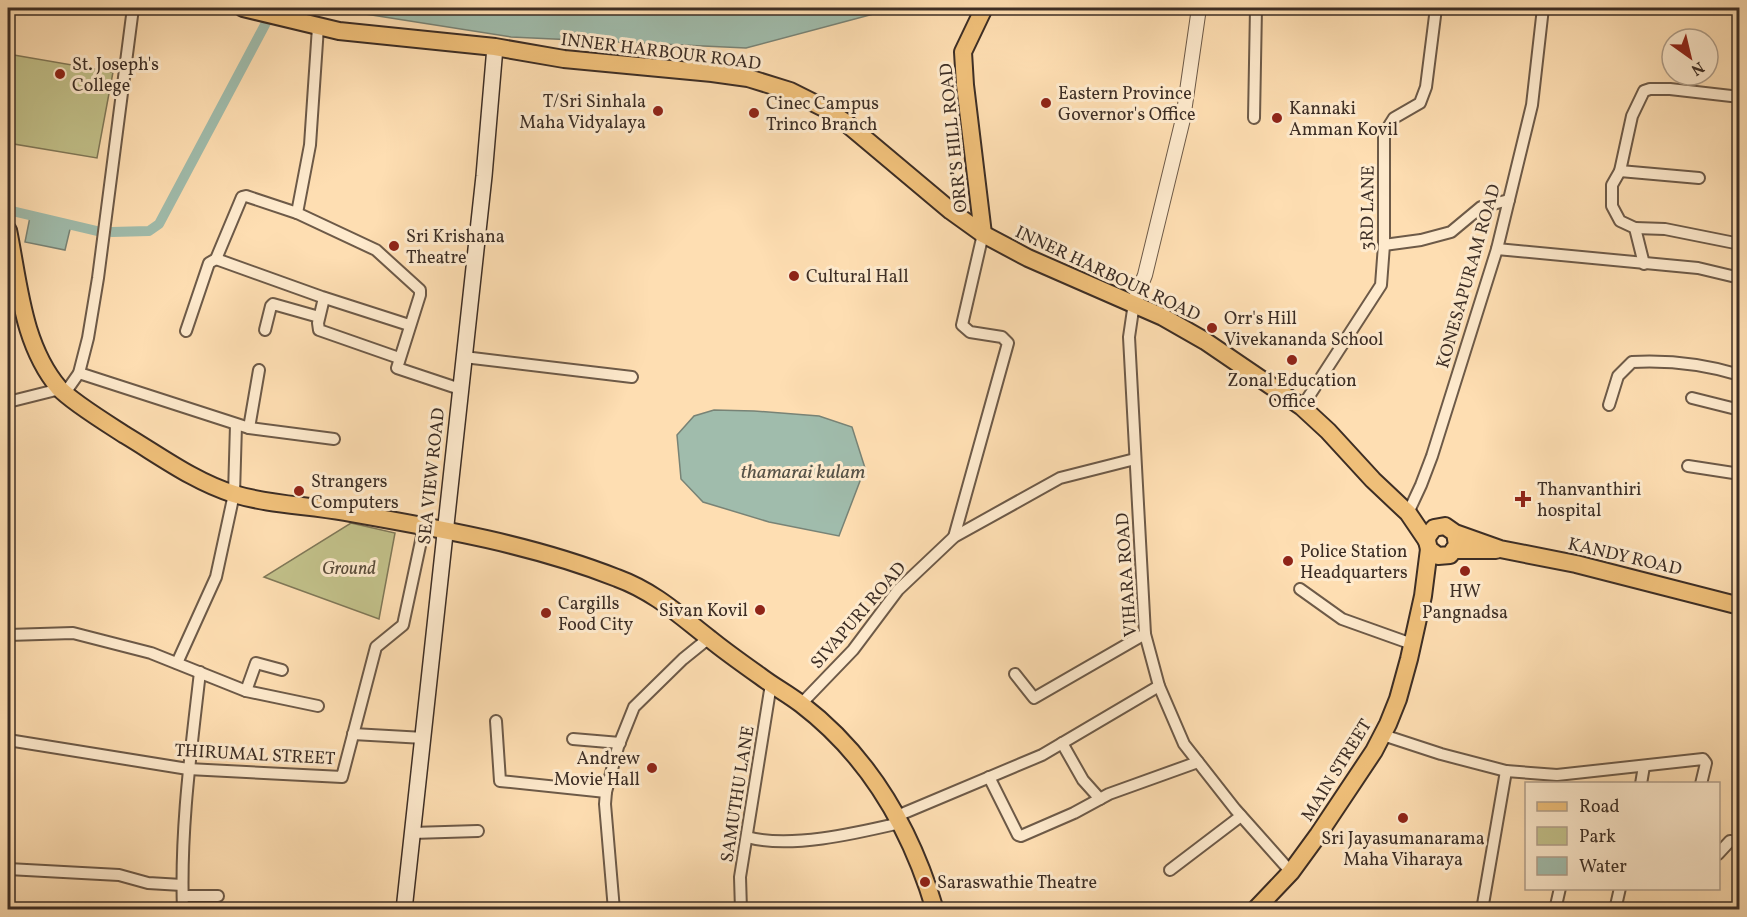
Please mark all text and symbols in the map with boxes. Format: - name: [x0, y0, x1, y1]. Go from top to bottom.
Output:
- north arrow: [1660, 27, 1720, 87]
- street label: INNER HARBOUR ROAD: [559, 28, 762, 77]
- place label: St. Joseph's College: [72, 53, 159, 99]
- text: N: [1686, 55, 1708, 80]
- street label: ORR’S HILL ROAD: [934, 62, 975, 214]
- marker: St. Joseph's College: [53, 67, 67, 81]
- place label: Eastern Province Governor's Office: [1058, 82, 1196, 128]
- place label: T/Sri Sinhala Maha Vidyalaya: [519, 90, 646, 136]
- place label: Cinec Campus Trinco Branch: [766, 92, 879, 138]
- marker: Eastern Province Governor's Office: [1039, 96, 1053, 110]
- place label: Kannaki Amman Kovil: [1289, 97, 1398, 143]
- marker: T/Sri Sinhala Maha Vidyalaya: [651, 104, 665, 118]
- marker: Cinec Campus Trinco Branch: [747, 106, 761, 120]
- marker: Kannaki Amman Kovil: [1270, 111, 1284, 125]
- street label: 3RD LANE: [1355, 165, 1382, 251]
- street label: KONESAPURAM ROAD: [1431, 181, 1508, 371]
- street label: INNER HARBOUR ROAD: [1011, 220, 1204, 328]
- place label: Sri Krishana Theatre: [406, 225, 505, 271]
- marker: Sri Krishana Theatre: [387, 239, 401, 253]
- place label: Cultural Hall: [806, 265, 909, 290]
- marker: Cultural Hall: [787, 269, 801, 283]
- place label: Orr's Hill Vivekananda School: [1224, 307, 1383, 353]
- marker: Orr's Hill Vivekananda School: [1205, 321, 1219, 335]
- marker: Zonal Education Office: [1285, 353, 1299, 367]
- place label: Zonal Education Office: [1227, 369, 1357, 415]
- street label: SEA VIEW ROAD: [413, 407, 452, 546]
- water label: thamarai kulam: [741, 459, 865, 487]
- place label: Strangers Computers: [311, 470, 399, 516]
- place label: Thanvanthiri hospital: [1537, 478, 1642, 524]
- marker: Strangers Computers: [292, 484, 306, 498]
- marker: Thanvanthiri hospital: [1514, 490, 1532, 508]
- street label: VIHARA ROAD: [1111, 512, 1144, 638]
- street label: KANDY ROAD: [1565, 532, 1684, 583]
- place label: Police Station Headquarters: [1300, 540, 1408, 586]
- marker: Police Station Headquarters: [1281, 554, 1295, 568]
- park label: Ground: [322, 557, 376, 582]
- street label: SIVAPURI ROAD: [806, 557, 913, 675]
- marker: HW Pangnadsa: [1458, 564, 1472, 578]
- place label: HW Pangnadsa: [1422, 580, 1508, 626]
- place label: Cargills Food City: [558, 592, 634, 638]
- place label: Sivan Kovil: [659, 599, 748, 624]
- marker: Sivan Kovil: [753, 603, 767, 617]
- marker: Cargills Food City: [539, 606, 553, 620]
- street label: MAIN STREET: [1296, 715, 1379, 827]
- street label: SAMUTHU LANE: [715, 724, 762, 864]
- street label: THIRUMAL STREET: [174, 739, 336, 772]
- place label: Andrew Movie Hall: [554, 747, 640, 793]
- marker: Andrew Movie Hall: [645, 761, 659, 775]
- legend: [1525, 782, 1720, 890]
- text: Road: [1579, 795, 1620, 820]
- marker: Sri Jayasumanarama Maha Viharaya: [1396, 811, 1410, 825]
- text: Park: [1579, 825, 1616, 850]
- place label: Sri Jayasumanarama Maha Viharaya: [1321, 827, 1485, 873]
- text: Water: [1579, 855, 1627, 880]
- place label: Saraswathie Theatre: [937, 871, 1097, 896]
- marker: Saraswathie Theatre: [918, 875, 932, 889]

